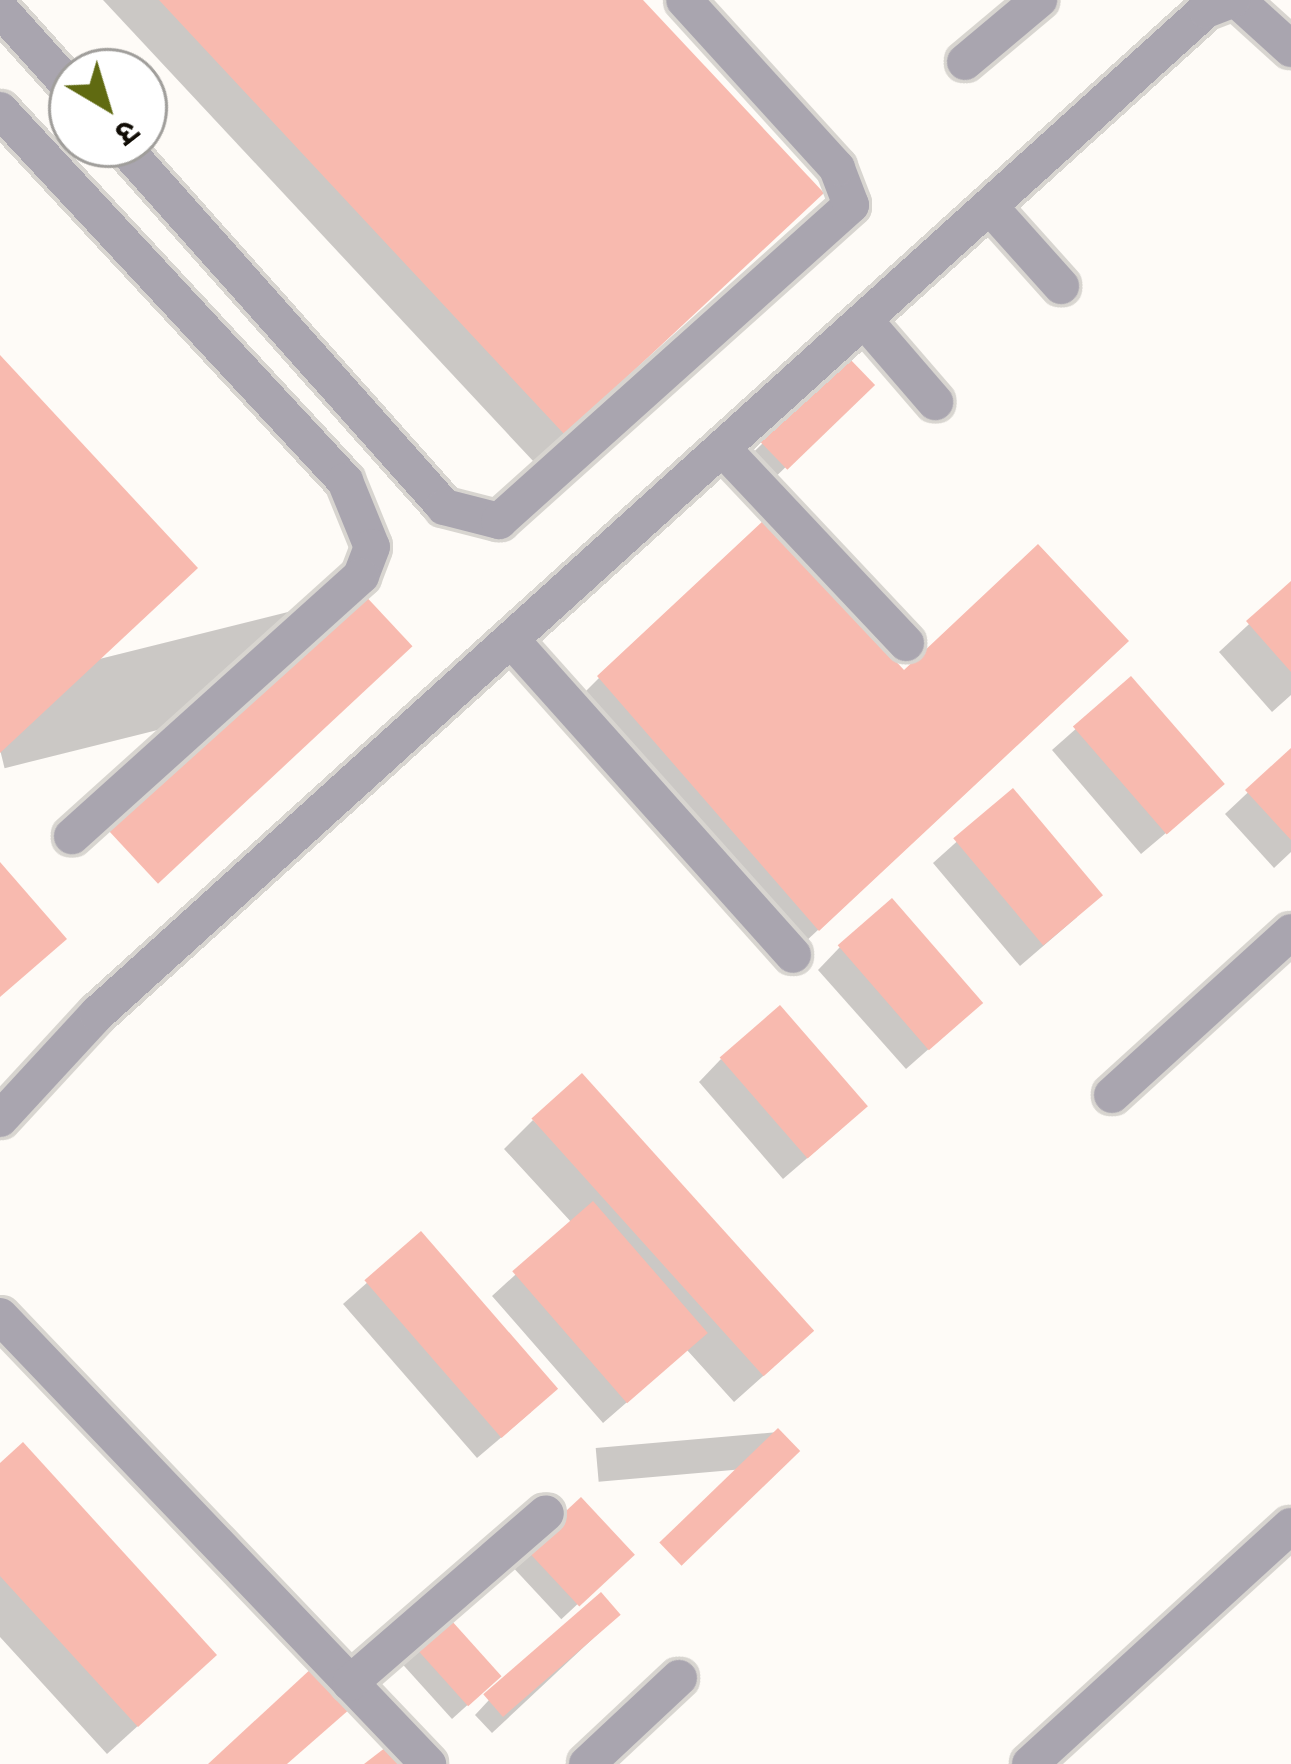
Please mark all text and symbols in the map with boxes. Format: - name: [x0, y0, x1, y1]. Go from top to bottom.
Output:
- north arrow: [48, 48, 168, 168]
- text: उ: [108, 112, 148, 156]

